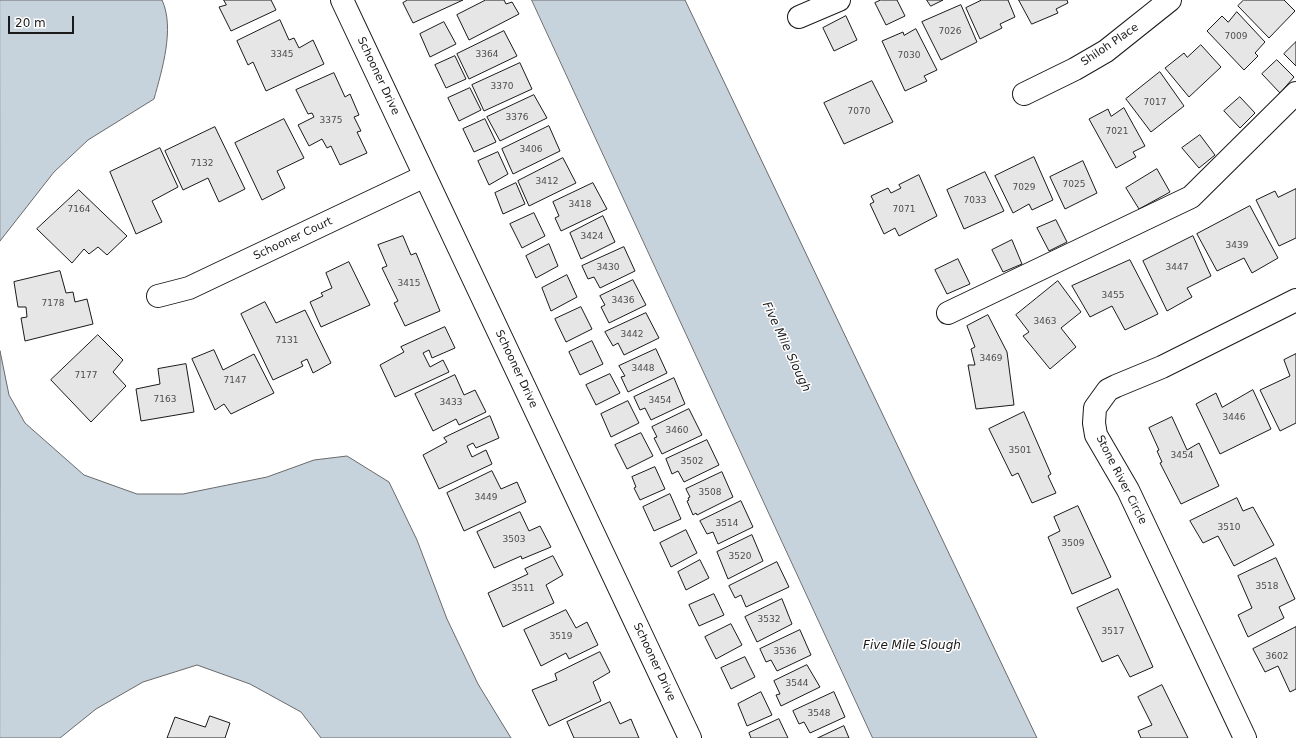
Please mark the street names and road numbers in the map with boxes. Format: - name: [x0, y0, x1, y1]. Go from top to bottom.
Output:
- street label: Shiloh Place: [1079, 21, 1141, 69]
- street label: Schooner Drive: [354, 35, 402, 117]
- street label: Schooner Court: [251, 215, 335, 263]
- street label: Schooner Drive: [492, 328, 540, 410]
- street label: Stone River Circle: [1093, 433, 1149, 527]
- street label: Schooner Drive: [630, 621, 678, 703]

